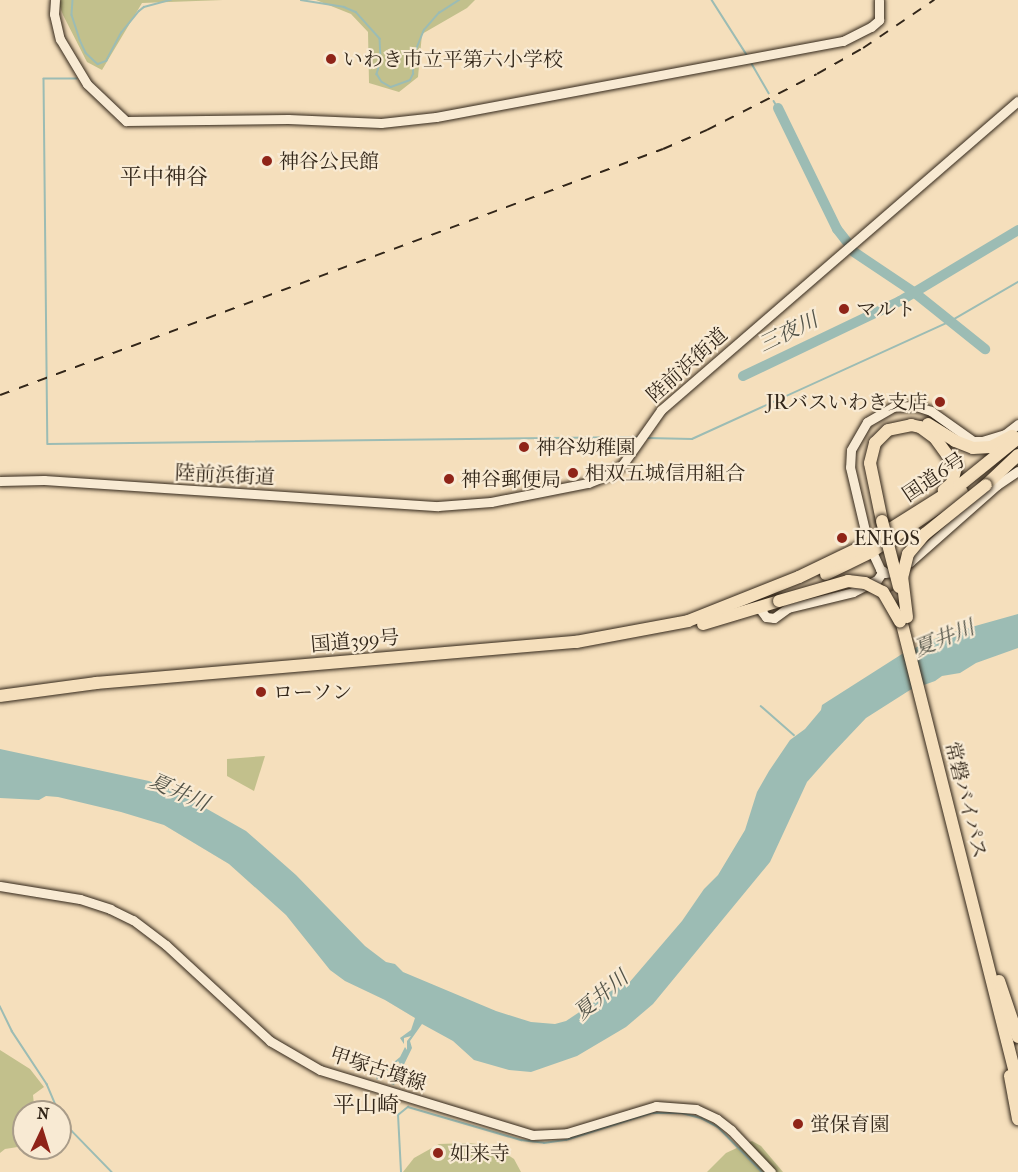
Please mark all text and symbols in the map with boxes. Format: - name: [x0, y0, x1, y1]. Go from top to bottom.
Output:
- place label: いわき市立平第六小学校: [343, 47, 563, 71]
- marker: いわき市立平第六小学校: [324, 52, 338, 66]
- place label: 神谷公民館: [279, 149, 379, 173]
- marker: 神谷公民館: [260, 154, 274, 168]
- district label: 平中神谷: [120, 165, 208, 191]
- place label: マルト: [856, 297, 916, 321]
- marker: マルト: [837, 302, 851, 316]
- water label: 三夜川: [754, 307, 822, 357]
- street label: 陸前浜街道: [642, 323, 732, 407]
- place label: JRバスいわき支店: [766, 390, 928, 414]
- marker: JRバスいわき支店: [933, 395, 947, 409]
- place label: 神谷幼稚園: [536, 435, 636, 459]
- marker: 神谷幼稚園: [517, 440, 531, 454]
- street label: 国道6号: [898, 447, 970, 507]
- street label: 陸前浜街道: [174, 460, 276, 490]
- place label: 相双五城信用組合: [585, 461, 745, 485]
- marker: 相双五城信用組合: [566, 466, 580, 480]
- place label: 神谷郵便局: [461, 467, 561, 491]
- marker: 神谷郵便局: [442, 472, 456, 486]
- place label: ENEOS: [854, 526, 920, 550]
- marker: ENEOS: [835, 531, 849, 545]
- water label: 夏井川: [910, 615, 978, 661]
- street label: 国道399号: [310, 625, 400, 657]
- place label: ローソン: [273, 680, 353, 704]
- marker: ローソン: [254, 685, 268, 699]
- street label: 常磐バイパス: [940, 739, 992, 861]
- water label: 夏井川: [145, 768, 213, 816]
- water label: 夏井川: [569, 965, 633, 1025]
- street label: 甲塚古墳線: [327, 1042, 429, 1096]
- district label: 平山崎: [333, 1093, 399, 1119]
- north arrow: [12, 1100, 72, 1160]
- text: N: [36, 1104, 50, 1123]
- place label: 蛍保育園: [810, 1112, 890, 1136]
- marker: 蛍保育園: [791, 1117, 805, 1131]
- place label: 如来寺: [450, 1141, 510, 1165]
- marker: 如来寺: [431, 1146, 445, 1160]

